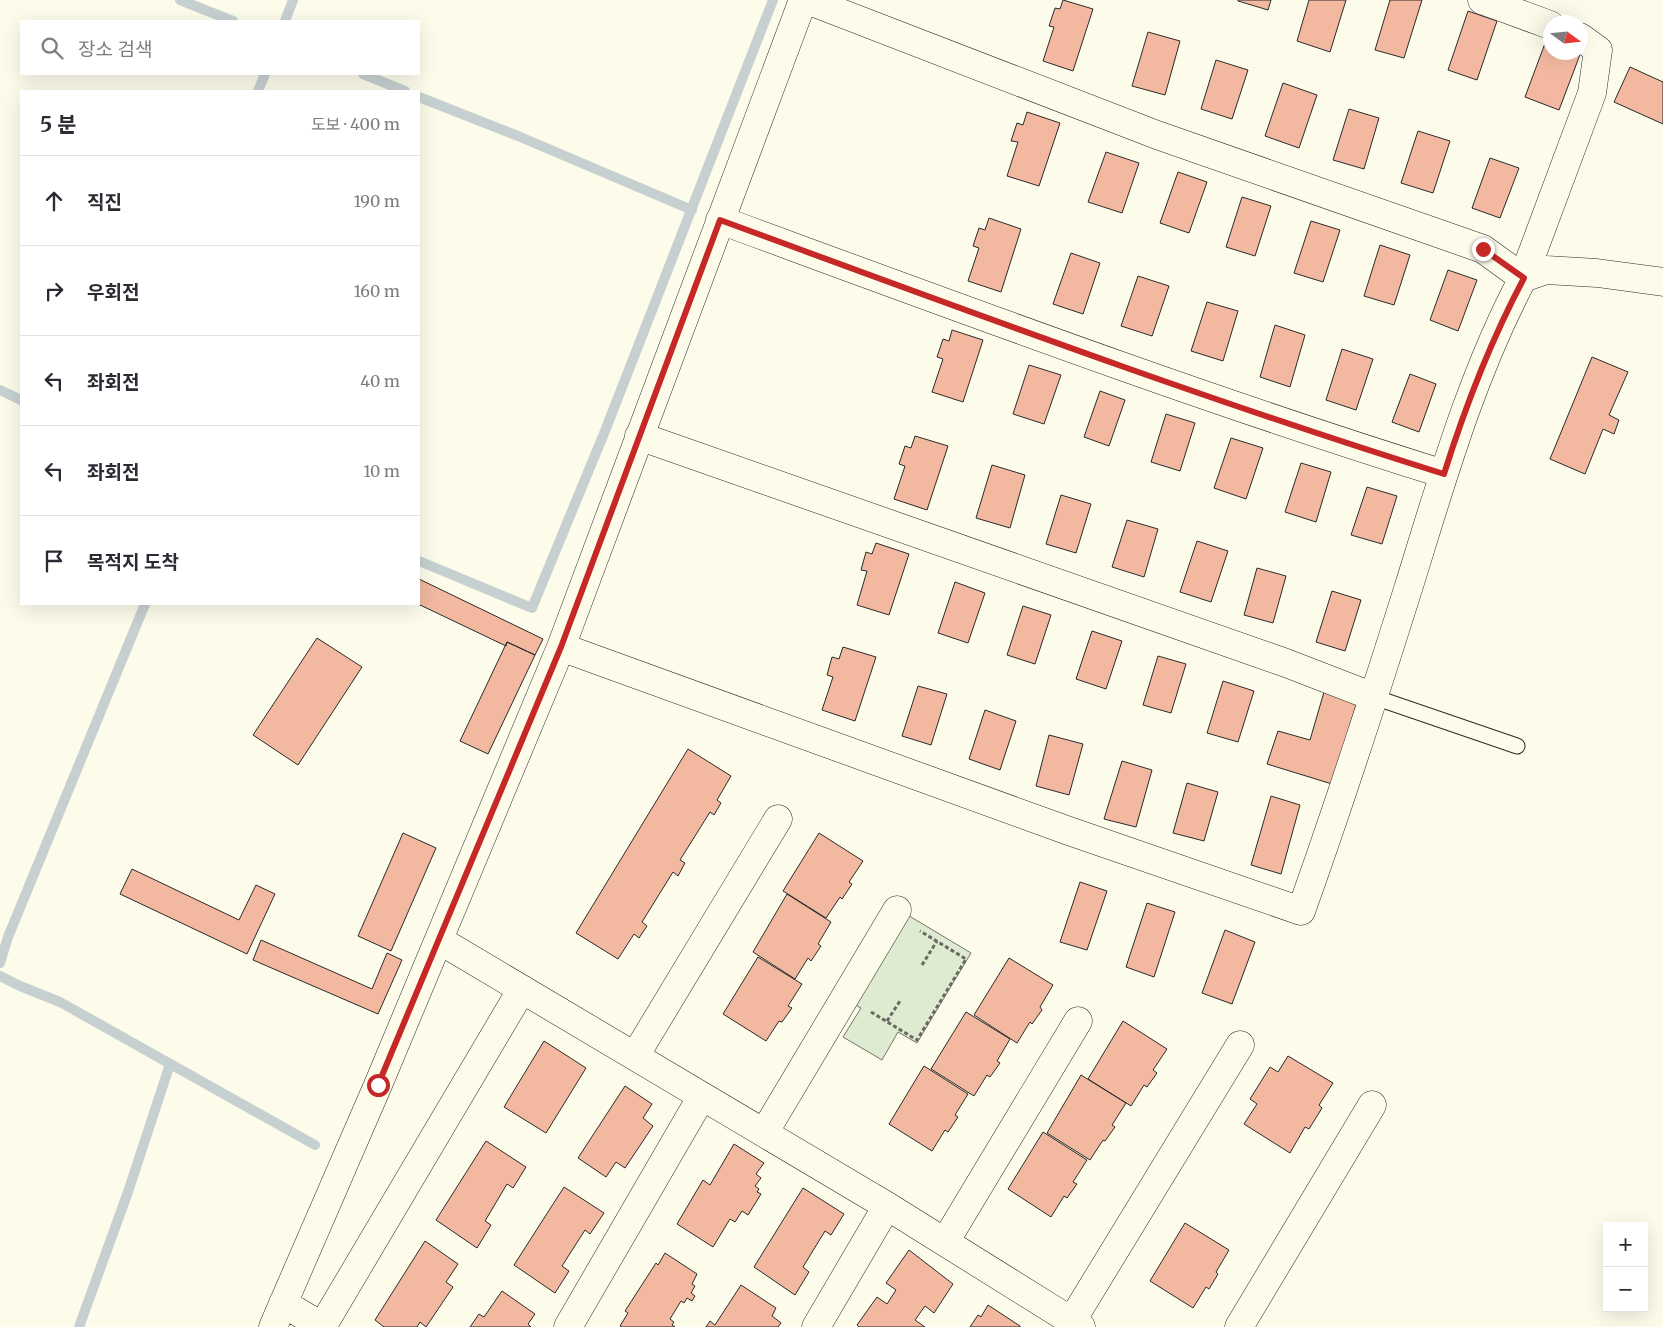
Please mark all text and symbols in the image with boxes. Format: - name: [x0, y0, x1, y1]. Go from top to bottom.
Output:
- north arrow: [1543, 15, 1588, 60]
- search box: [20, 20, 420, 75]
- icon: search: [38, 34, 66, 62]
- text: 장소 검색: [78, 37, 152, 61]
- text: 5 분: [40, 111, 77, 138]
- text: 도보 · 400 m: [311, 114, 400, 134]
- icon: ahead: [40, 187, 68, 215]
- text: 직진: [87, 190, 122, 214]
- text: 190 m: [354, 191, 400, 211]
- route end: [1472, 238, 1495, 261]
- icon: right: [40, 277, 68, 305]
- text: 우회전: [87, 280, 139, 304]
- text: 160 m: [354, 281, 400, 301]
- icon: left: [40, 367, 68, 395]
- text: 좌회전: [87, 370, 139, 394]
- text: 40 m: [360, 371, 400, 391]
- icon: left: [40, 457, 68, 485]
- text: 좌회전: [87, 460, 139, 484]
- text: 10 m: [363, 461, 400, 481]
- icon: arrive: [40, 547, 68, 575]
- text: 목적지 도착: [87, 550, 179, 574]
- route start: [367, 1074, 390, 1097]
- map controls: [1603, 1222, 1648, 1312]
- button: +: [1603, 1222, 1648, 1267]
- button: −: [1603, 1267, 1648, 1312]

